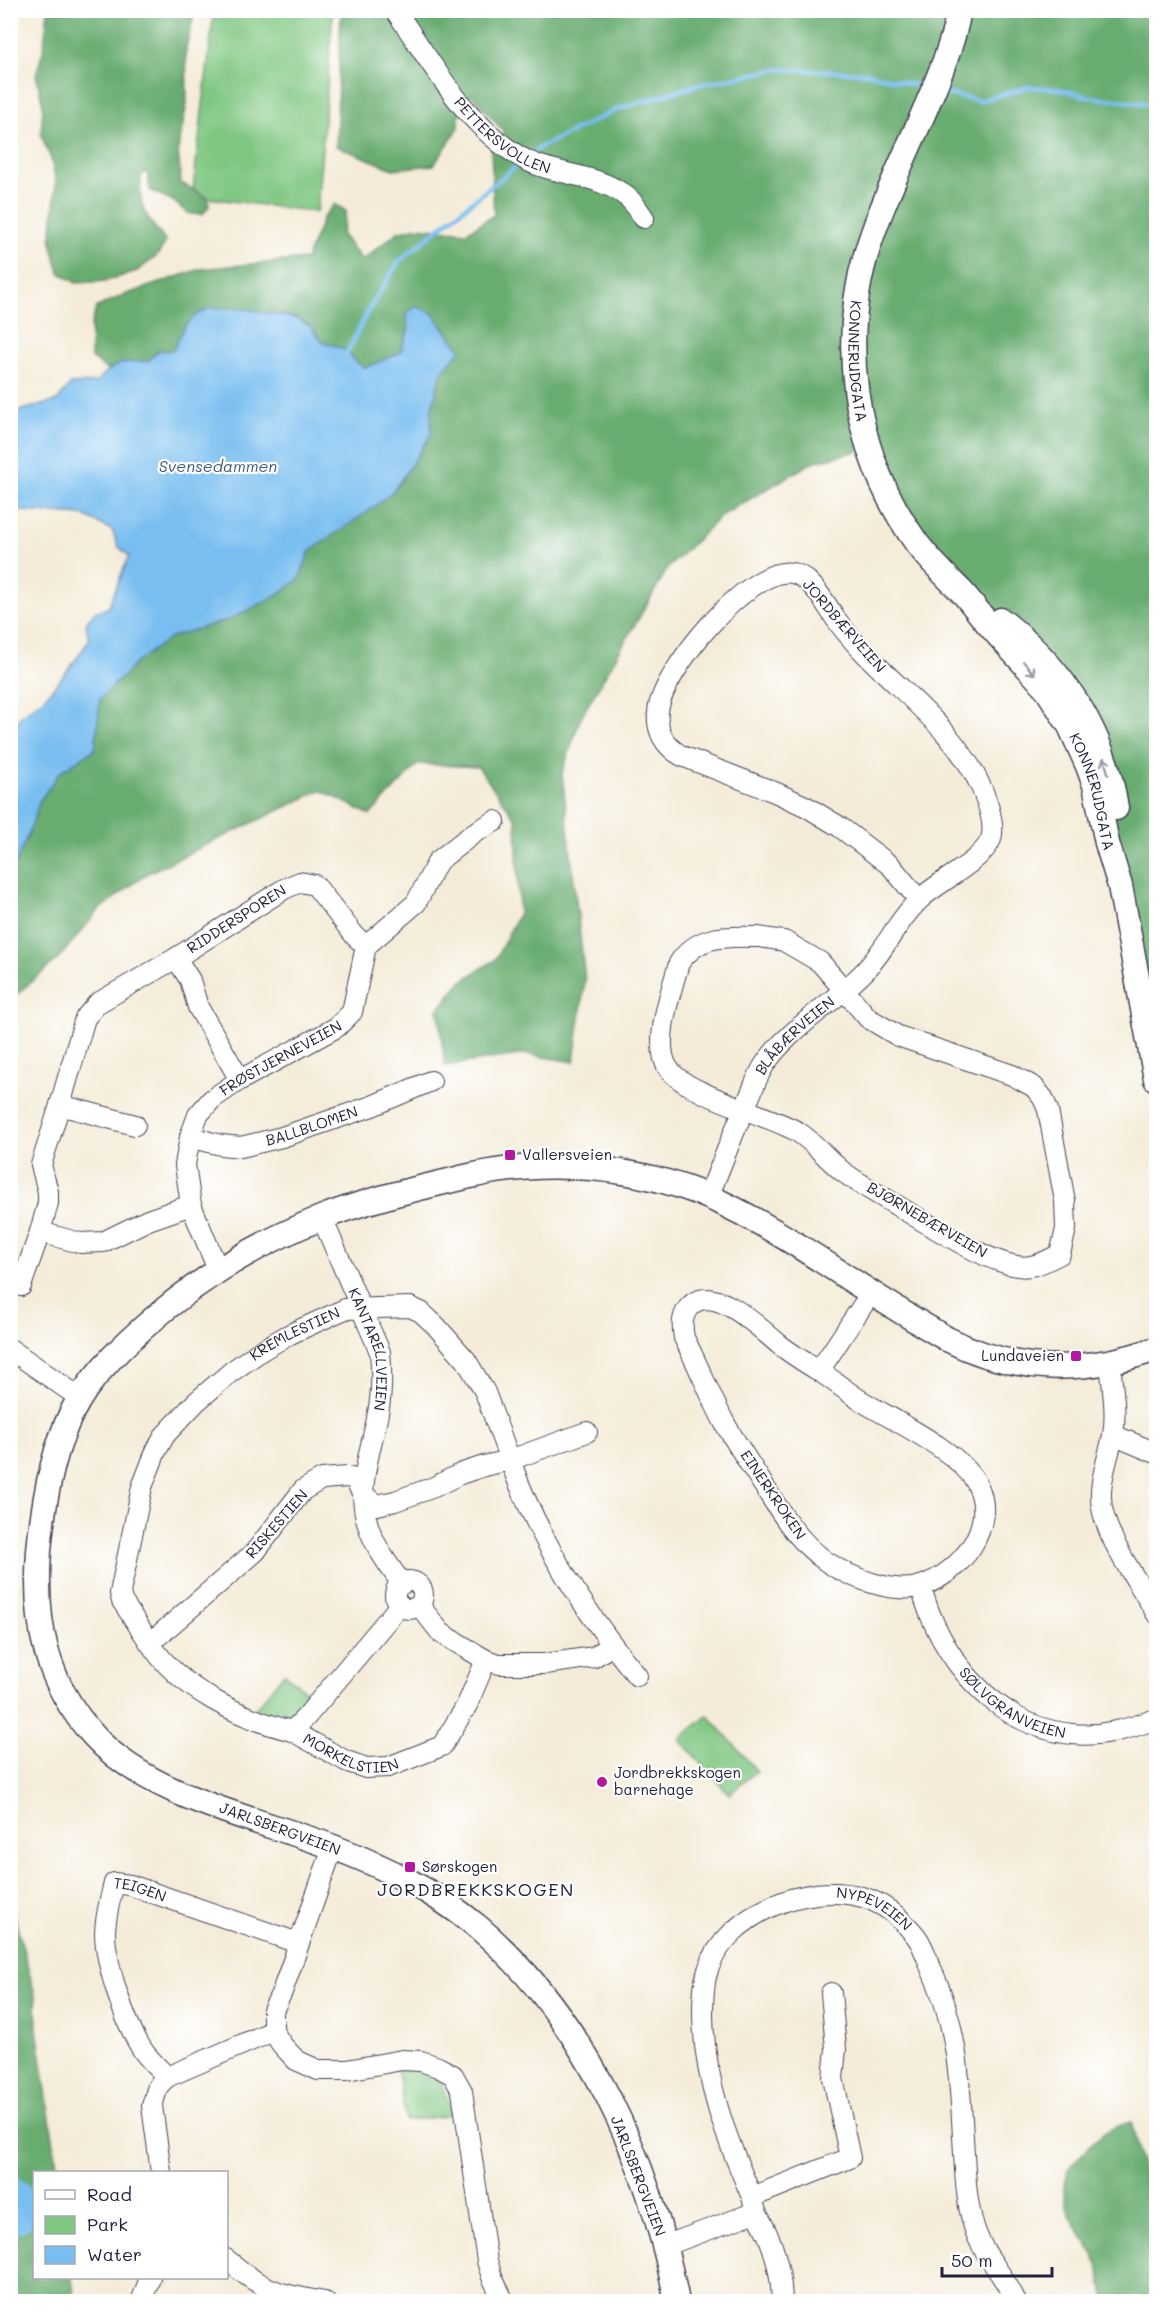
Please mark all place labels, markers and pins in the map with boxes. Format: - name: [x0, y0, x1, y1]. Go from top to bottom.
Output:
- place label: Vallersveien: [522, 1144, 612, 1164]
- marker: Vallersveien: [503, 1148, 517, 1162]
- place label: Lundaveien: [981, 1345, 1064, 1365]
- marker: Lundaveien: [1069, 1349, 1083, 1363]
- place label: Jordbrekkskogen barnehage: [614, 1762, 741, 1799]
- marker: Jordbrekkskogen barnehage: [595, 1775, 609, 1789]
- place label: Sørskogen: [422, 1856, 497, 1876]
- marker: Sørskogen: [403, 1860, 417, 1874]

